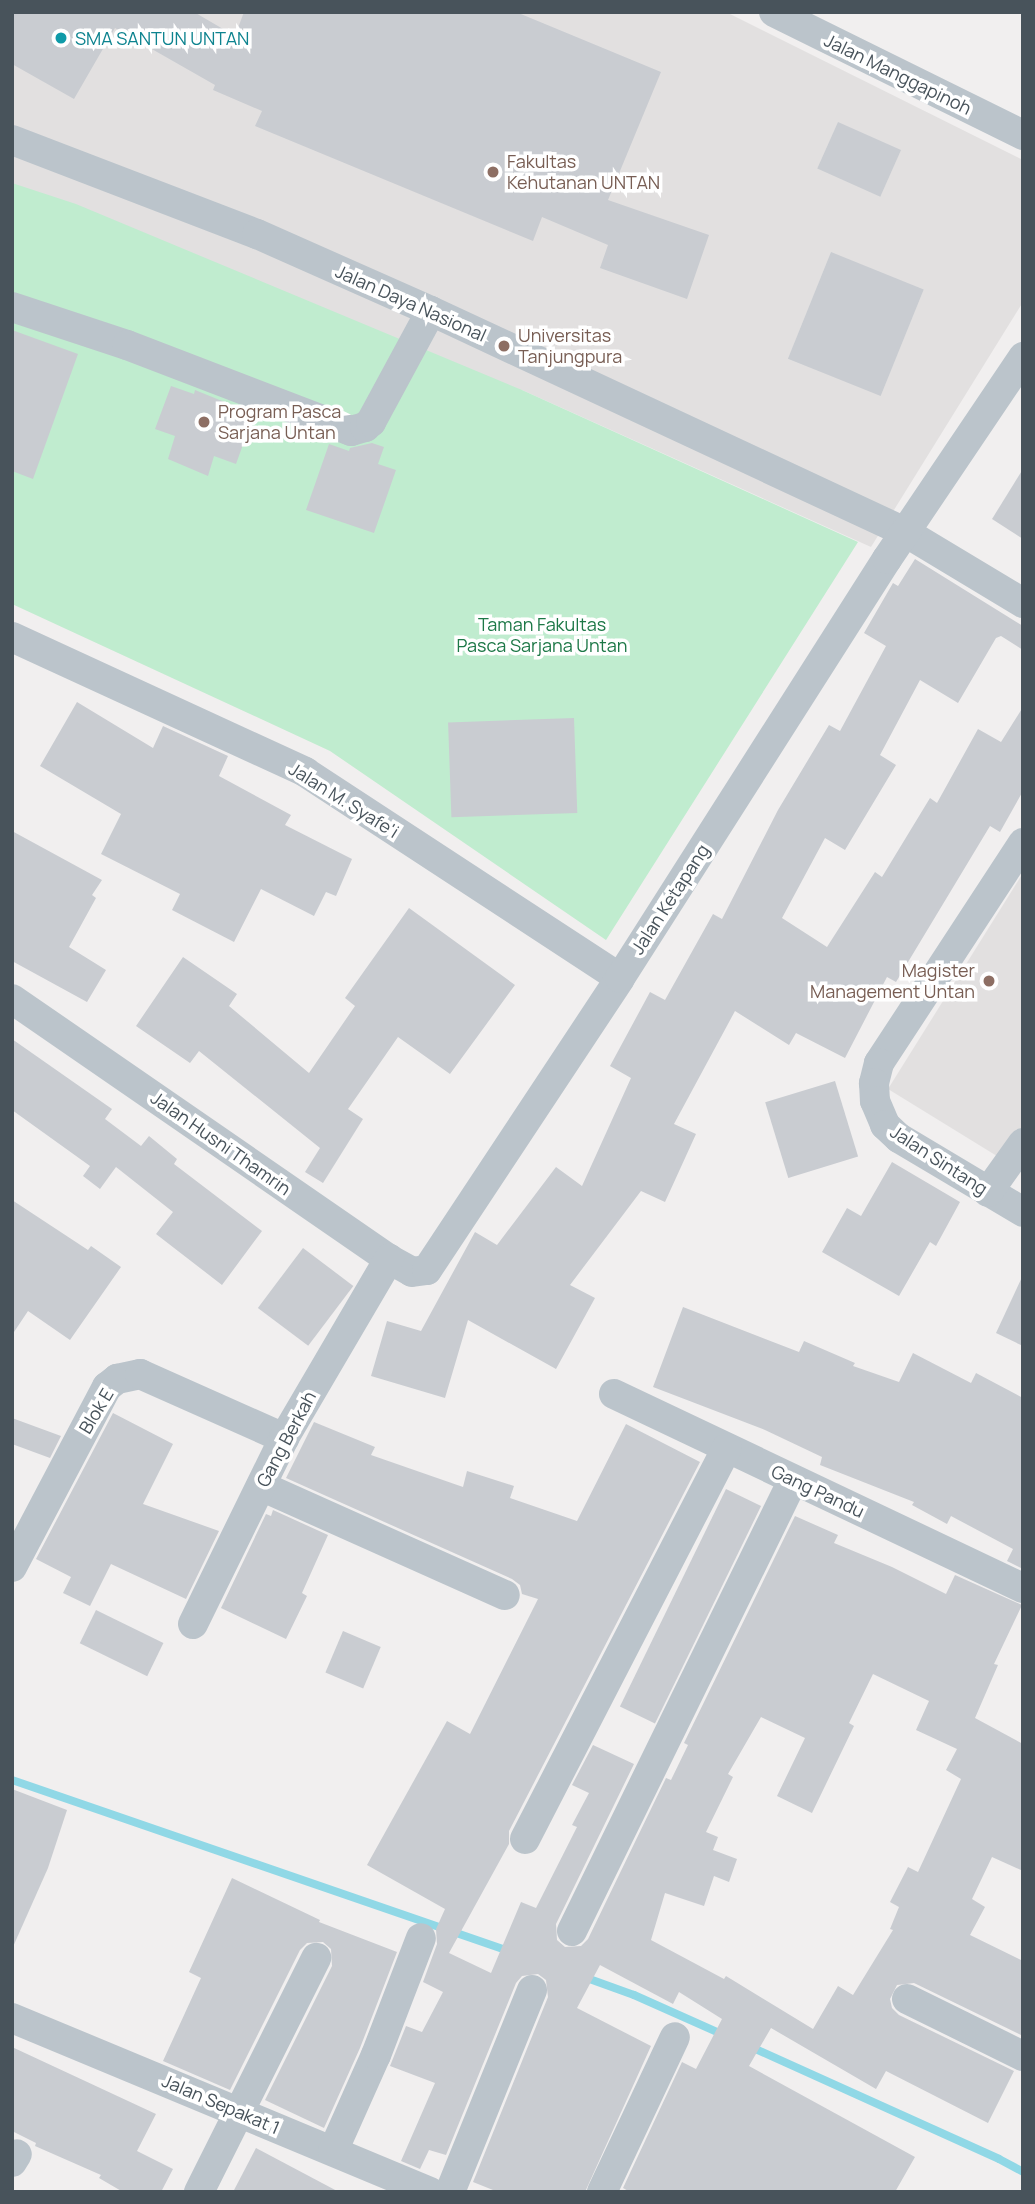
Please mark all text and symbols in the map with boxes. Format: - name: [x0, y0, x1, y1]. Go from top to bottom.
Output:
- place label: SMA SANTUN UNTAN: [75, 27, 249, 49]
- street label: Jalan Manggapinoh: [821, 29, 975, 119]
- marker: SMA SANTUN UNTAN: [53, 30, 69, 46]
- place label: Fakultas Kehutanan UNTAN: [507, 151, 660, 194]
- marker: Fakultas Kehutanan UNTAN: [485, 164, 501, 180]
- street label: Jalan Daya Nasional: [332, 260, 490, 346]
- place label: Universitas Tanjungpura: [518, 325, 622, 368]
- marker: Universitas Tanjungpura: [496, 338, 512, 354]
- place label: Program Pasca Sarjana Untan: [218, 401, 341, 444]
- marker: Program Pasca Sarjana Untan: [196, 414, 212, 430]
- park label: Taman Fakultas Pasca Sarjana Untan: [456, 614, 628, 656]
- street label: Jalan M. Syafe'i: [285, 758, 403, 842]
- street label: Jalan Ketapang: [626, 840, 714, 958]
- place label: Magister Management Untan: [810, 960, 975, 1002]
- marker: Magister Management Untan: [981, 973, 997, 989]
- street label: Jalan Husni Thamrin: [147, 1087, 295, 1199]
- street label: Jalan Sintang: [886, 1121, 992, 1199]
- street label: Blok E: [74, 1385, 118, 1437]
- street label: Gang Berkah: [252, 1387, 320, 1491]
- street label: Gang Pandu: [768, 1460, 868, 1522]
- street label: Jalan Sepakat 1: [159, 2070, 283, 2138]

